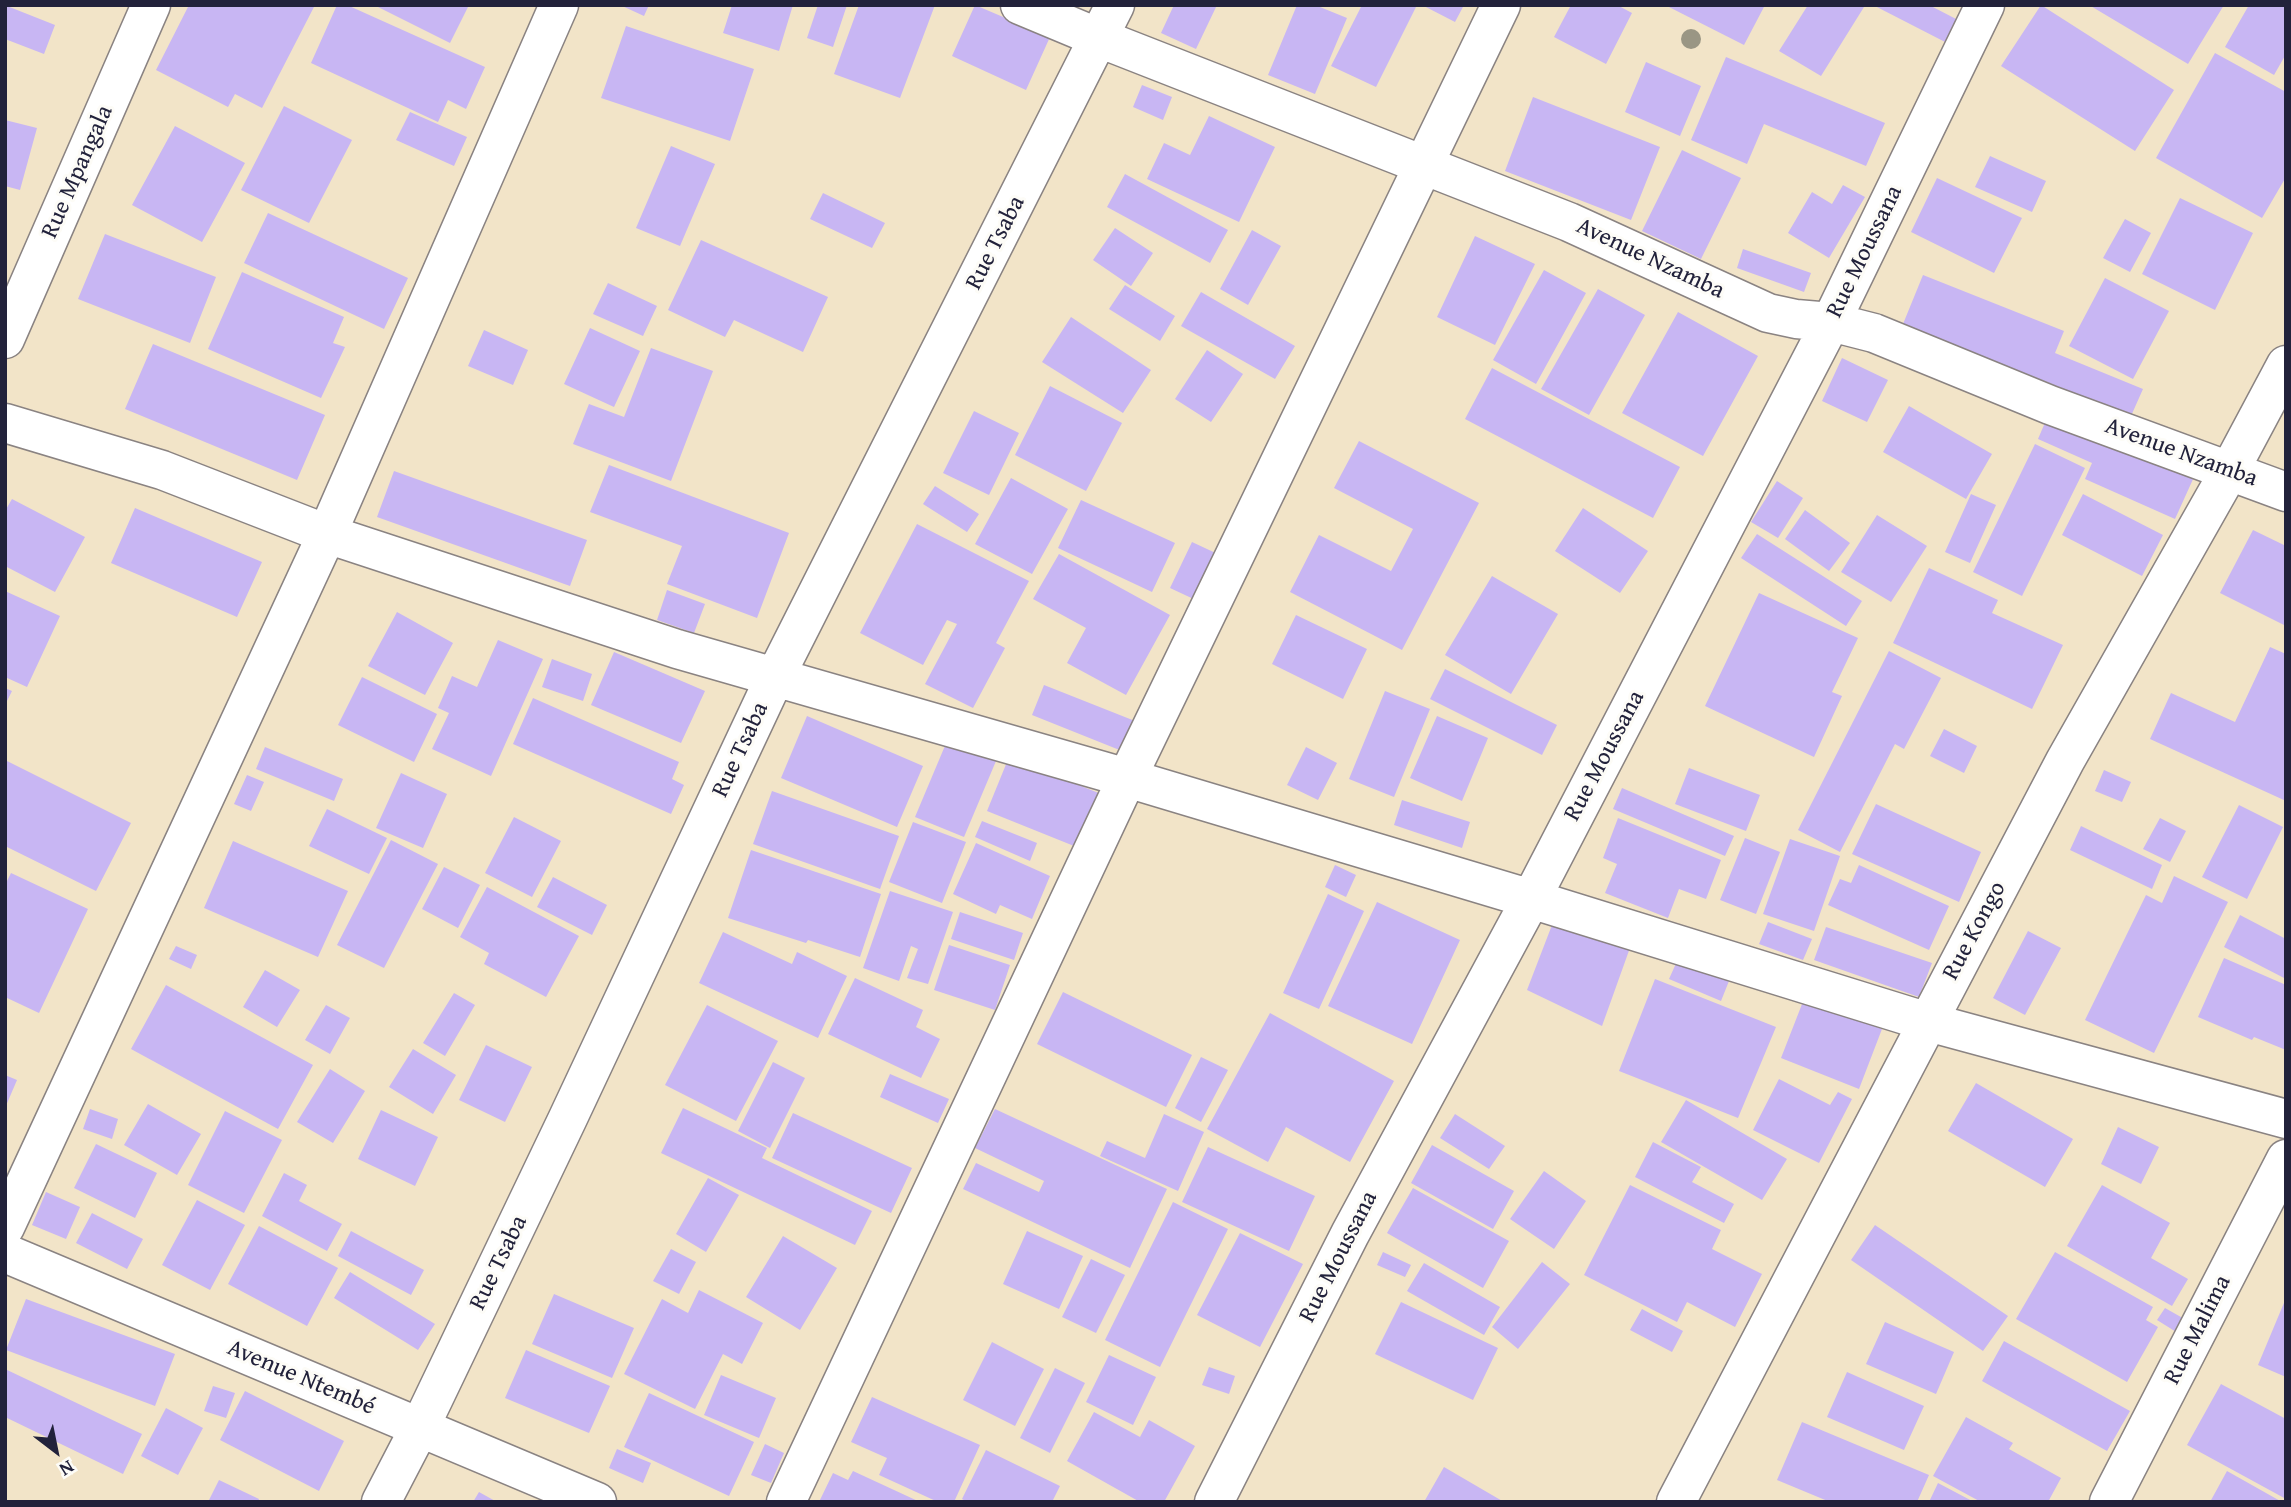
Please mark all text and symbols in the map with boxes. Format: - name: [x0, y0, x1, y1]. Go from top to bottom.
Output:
- street label: Rue Mpangala: [36, 101, 120, 243]
- street label: Rue Moussana: [1821, 181, 1909, 323]
- street label: Rue Tsaba: [960, 191, 1032, 295]
- street label: Avenue Nzamba: [1571, 212, 1729, 306]
- street label: Avenue Nzamba: [2101, 412, 2261, 494]
- street label: Rue Moussana: [1559, 686, 1651, 826]
- street label: Rue Tsaba: [707, 698, 775, 802]
- street label: Rue Kongo: [1937, 877, 2013, 985]
- street label: Rue Moussana: [1294, 1187, 1384, 1327]
- street label: Rue Tsaba: [464, 1211, 534, 1315]
- street label: Rue Malima: [2158, 1271, 2238, 1389]
- street label: Avenue Ntembé: [223, 1334, 379, 1422]
- north arrow: [21, 1416, 91, 1486]
- text: N: [54, 1454, 80, 1484]

